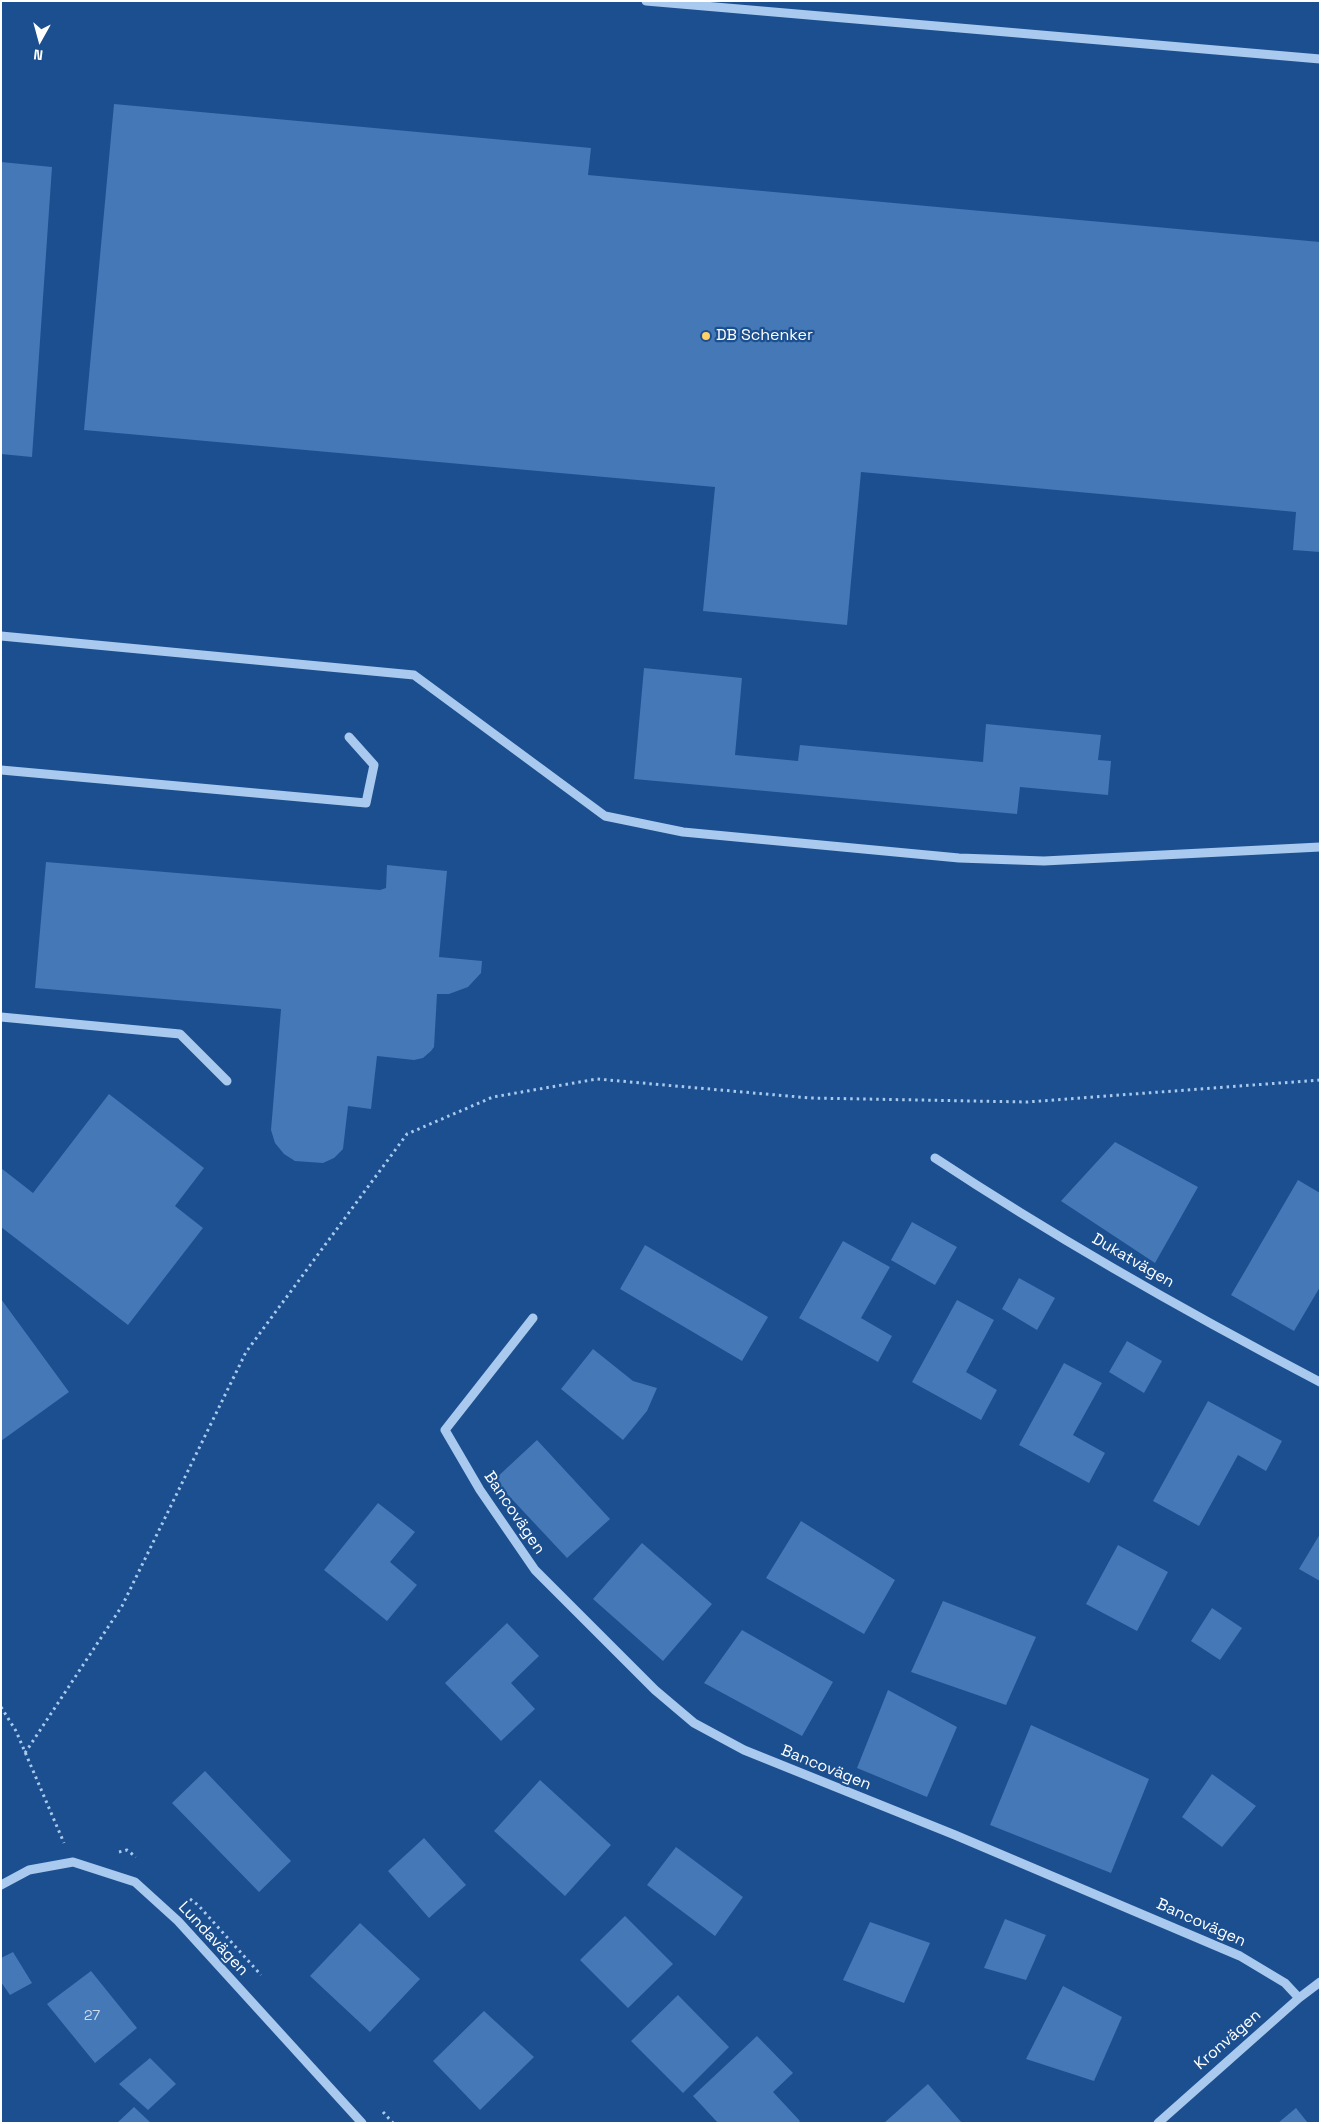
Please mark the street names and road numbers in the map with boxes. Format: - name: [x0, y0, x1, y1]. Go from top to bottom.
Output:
- street label: Dukatvägen: [1088, 1230, 1178, 1292]
- street label: Bancovägen: [479, 1468, 549, 1558]
- street label: Bancovägen: [778, 1741, 874, 1795]
- street label: Bancovägen: [1153, 1895, 1249, 1951]
- street label: Lundavägen: [174, 1898, 252, 1980]
- street label: Kronvägen: [1191, 2006, 1265, 2074]

